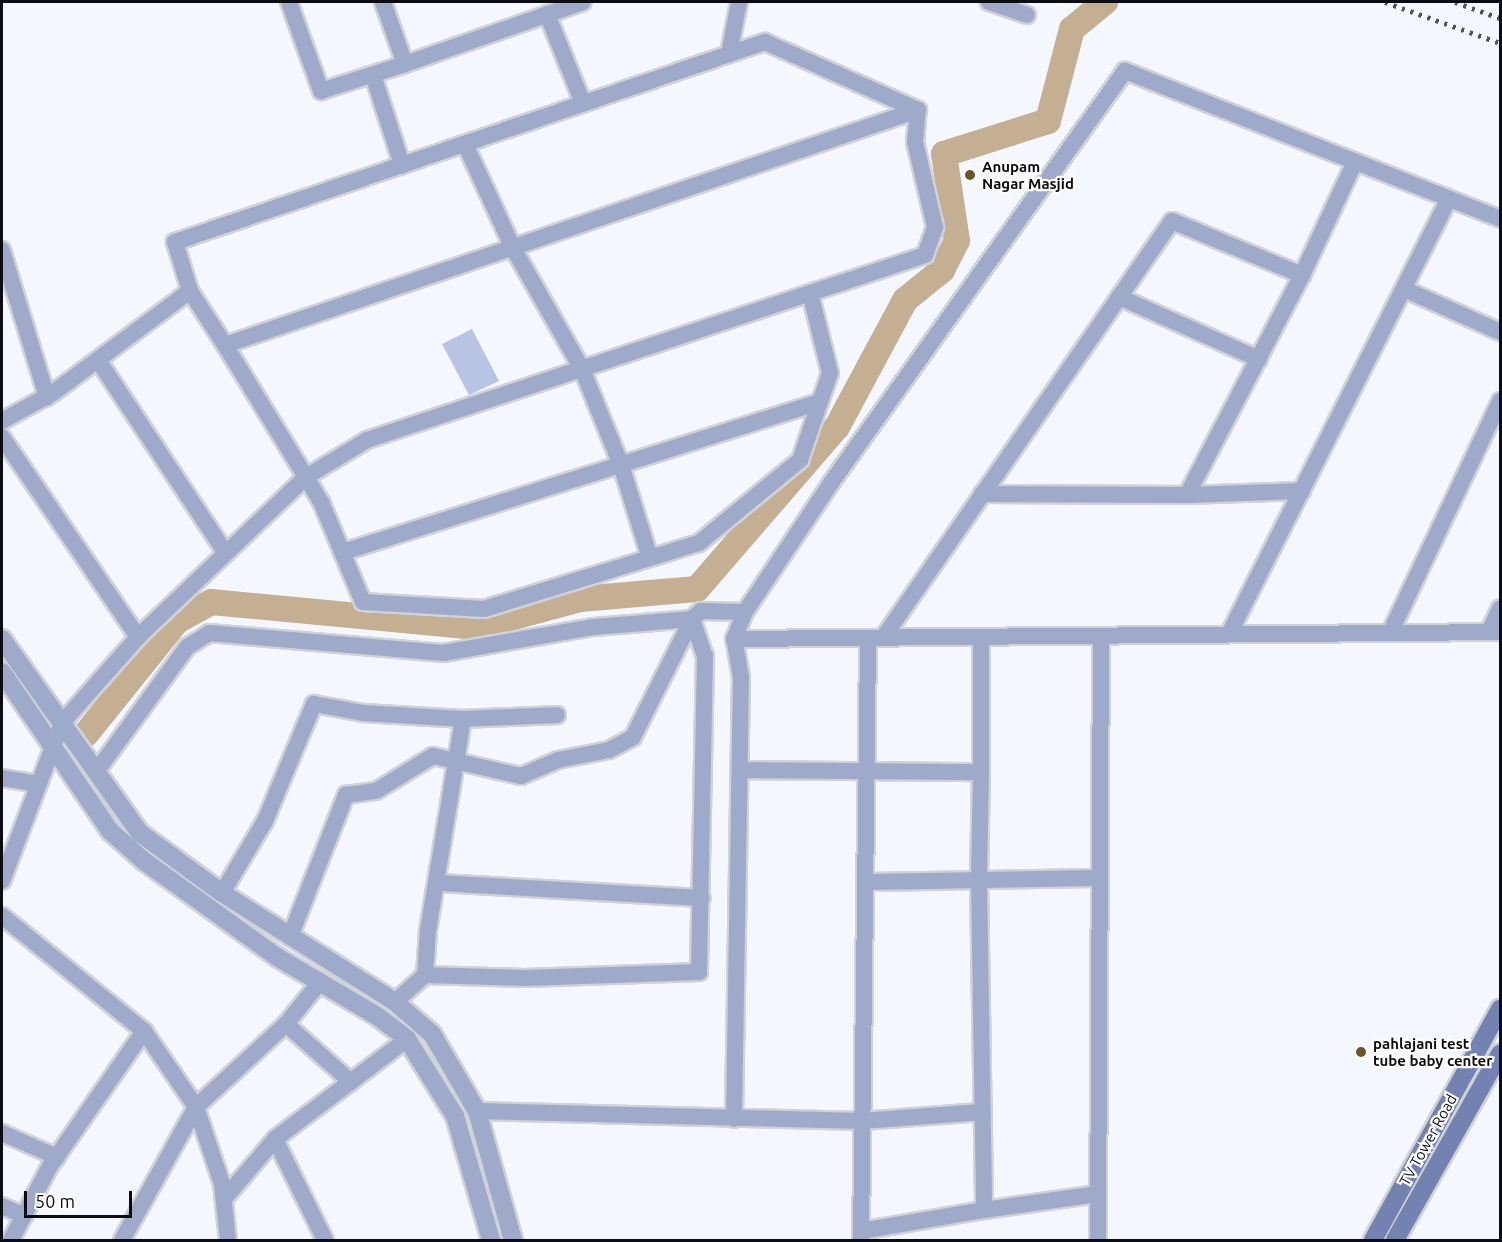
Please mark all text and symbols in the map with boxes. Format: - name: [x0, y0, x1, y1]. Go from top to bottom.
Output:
- place label: Anupam Nagar Masjid: [982, 157, 1074, 192]
- marker: Anupam Nagar Masjid: [963, 168, 977, 182]
- place label: pahlajani test tube baby center: [1373, 1034, 1492, 1069]
- marker: pahlajani test tube baby center: [1354, 1045, 1368, 1059]
- street label: TV Tower Road: [1395, 1091, 1461, 1189]
- scale bar: [27, 1179, 135, 1217]
- text: 50 m: [35, 1191, 75, 1211]

